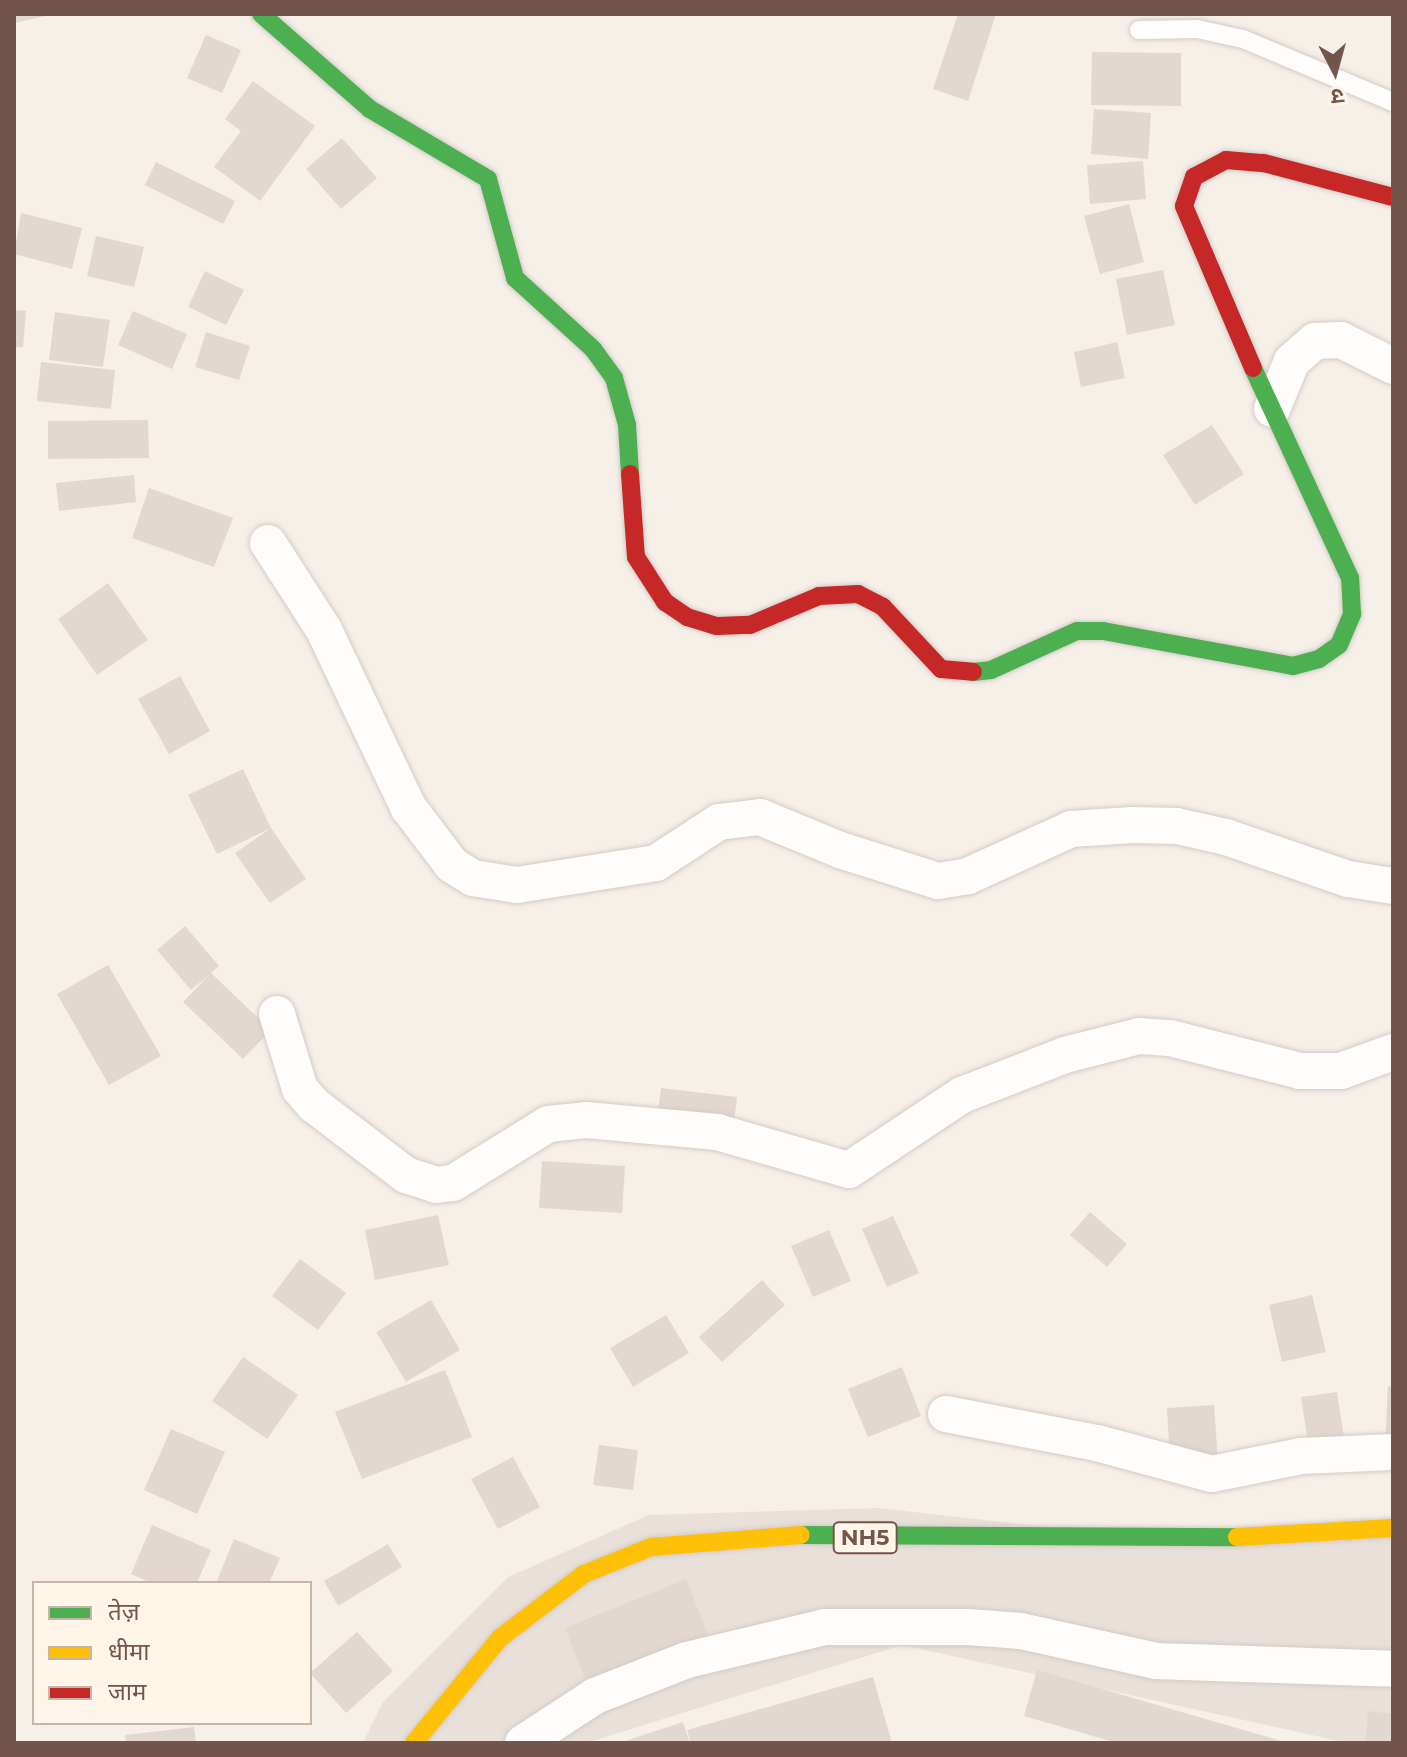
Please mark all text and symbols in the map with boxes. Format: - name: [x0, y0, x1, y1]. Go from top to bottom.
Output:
- north arrow: [1295, 32, 1375, 112]
- text: उ: [1330, 82, 1345, 110]
- road number: NH5: [831, 1520, 899, 1556]
- legend: [32, 1581, 312, 1725]
- text: तेज़: [108, 1597, 140, 1626]
- text: धीमा: [108, 1637, 150, 1666]
- text: जाम: [108, 1677, 146, 1706]

